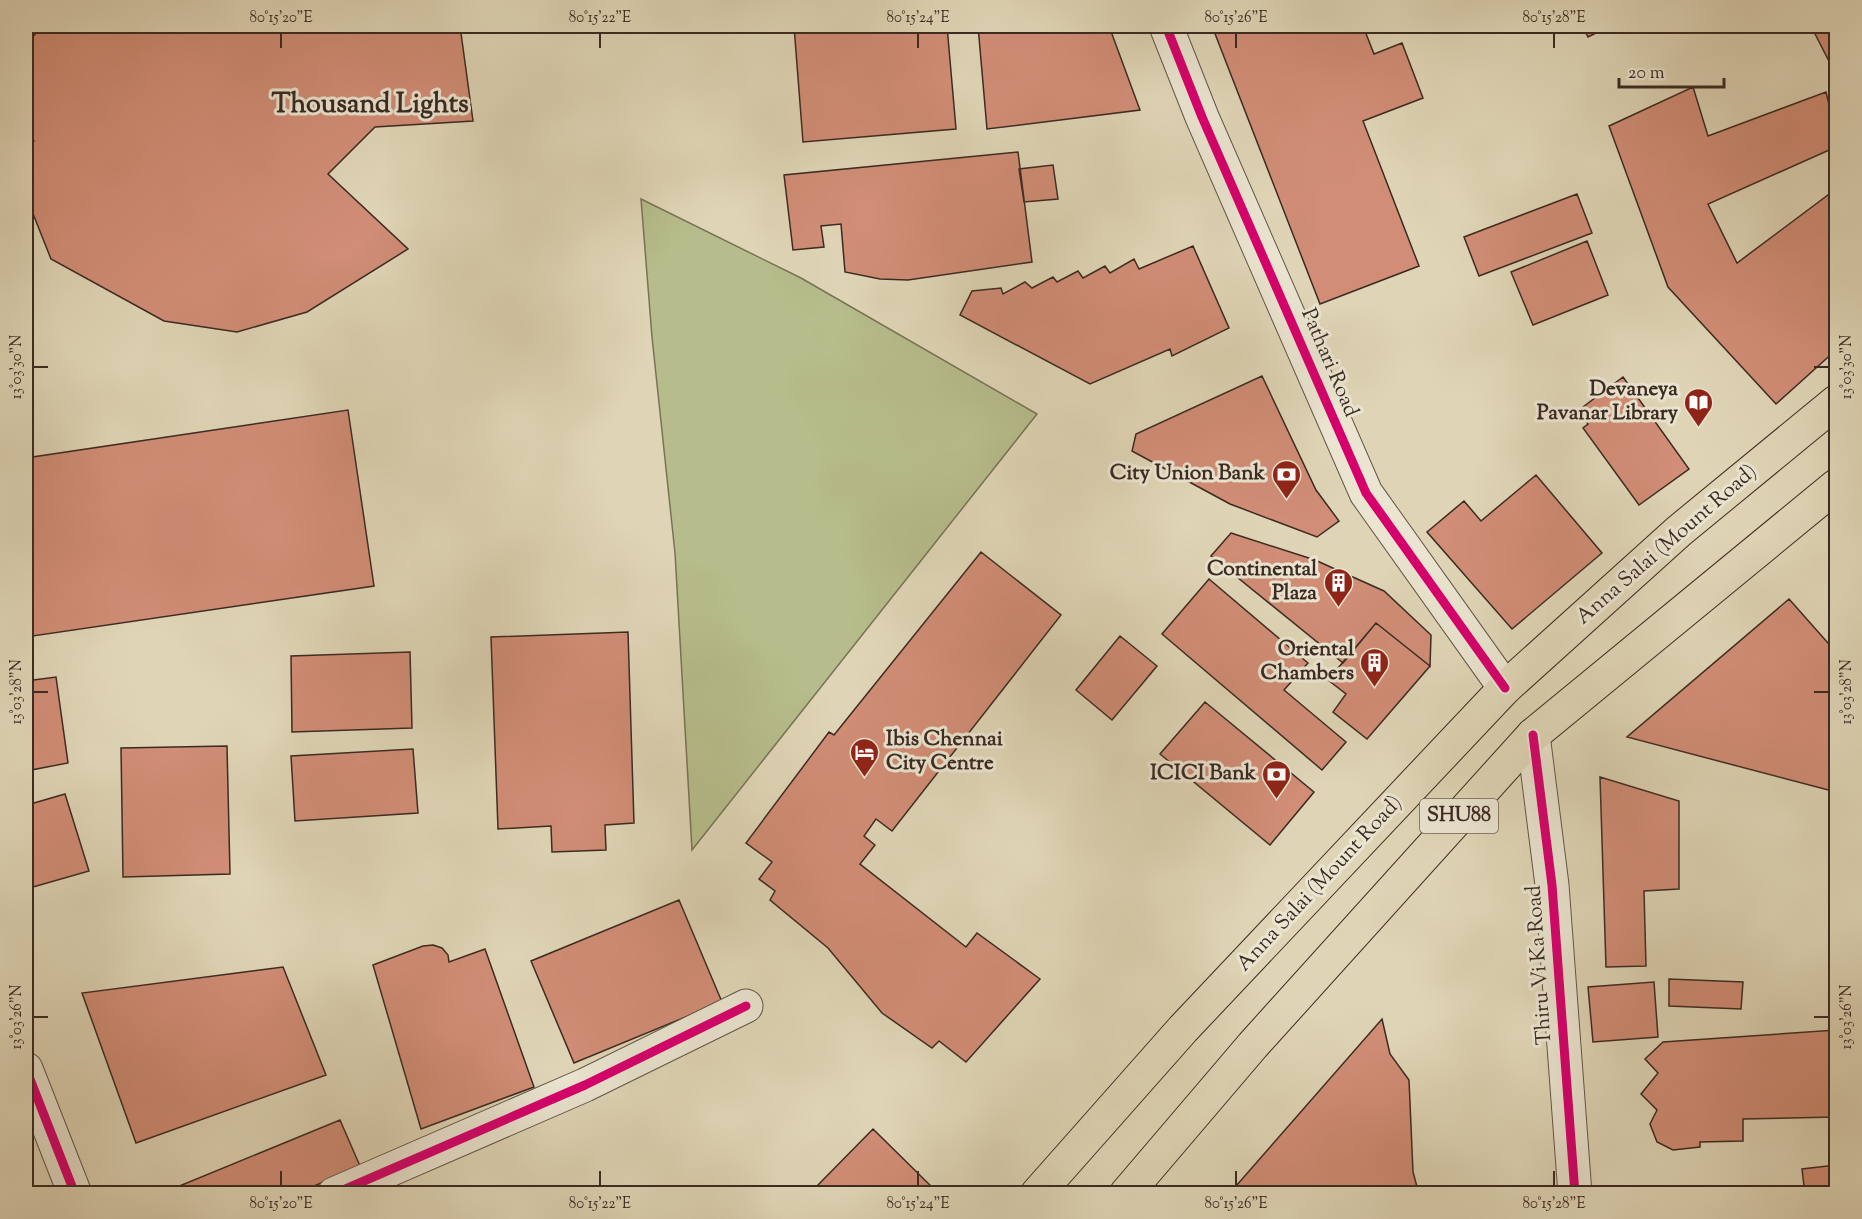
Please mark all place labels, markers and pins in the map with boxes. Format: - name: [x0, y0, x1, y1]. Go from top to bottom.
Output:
- place label: Devaneya Pavanar Library: [1537, 375, 1679, 429]
- library icon: Devaneya Pavanar Library: [1683, 386, 1715, 428]
- bank icon: City Union Bank: [1270, 458, 1302, 500]
- place label: City Union Bank: [1110, 459, 1266, 489]
- place label: Continental Plaza: [1207, 555, 1317, 609]
- building icon: Continental Plaza: [1322, 566, 1354, 608]
- place label: Oriental Chambers: [1260, 635, 1354, 689]
- building icon: Oriental Chambers: [1359, 646, 1391, 688]
- place label: Ibis Chennai City Centre: [886, 725, 1003, 779]
- hotel icon: Ibis Chennai City Centre: [849, 736, 881, 778]
- bank icon: ICICI Bank: [1261, 758, 1293, 800]
- place label: ICICI Bank: [1150, 759, 1257, 789]

